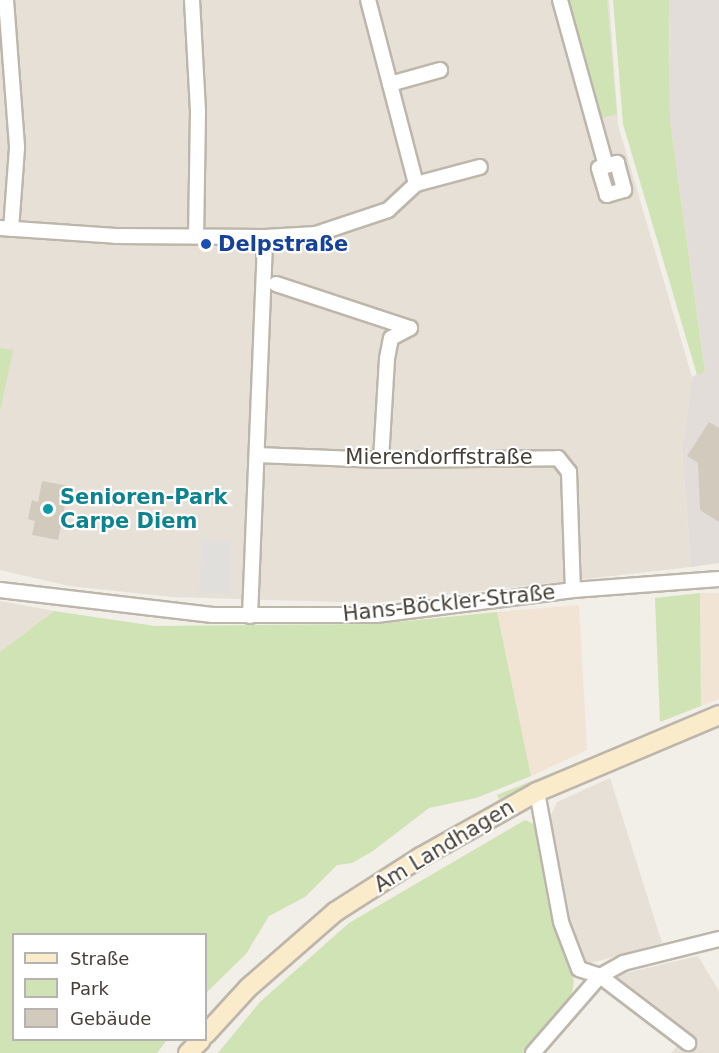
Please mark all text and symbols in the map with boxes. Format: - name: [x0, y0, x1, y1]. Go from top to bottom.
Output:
- place label: Delpstraße: [218, 231, 348, 257]
- marker: Delpstraße: [199, 237, 213, 251]
- street label: Mierendorffstraße: [345, 444, 533, 470]
- place label: Senioren-Park Carpe Diem: [60, 484, 228, 534]
- marker: Senioren-Park Carpe Diem: [41, 502, 55, 516]
- street label: Hans-Böckler-Straße: [341, 579, 557, 627]
- street label: Am Landhagen: [370, 794, 518, 898]
- legend: [12, 933, 207, 1041]
- text: Straße: [70, 948, 129, 969]
- text: Park: [70, 978, 109, 999]
- text: Gebäude: [70, 1008, 151, 1029]

